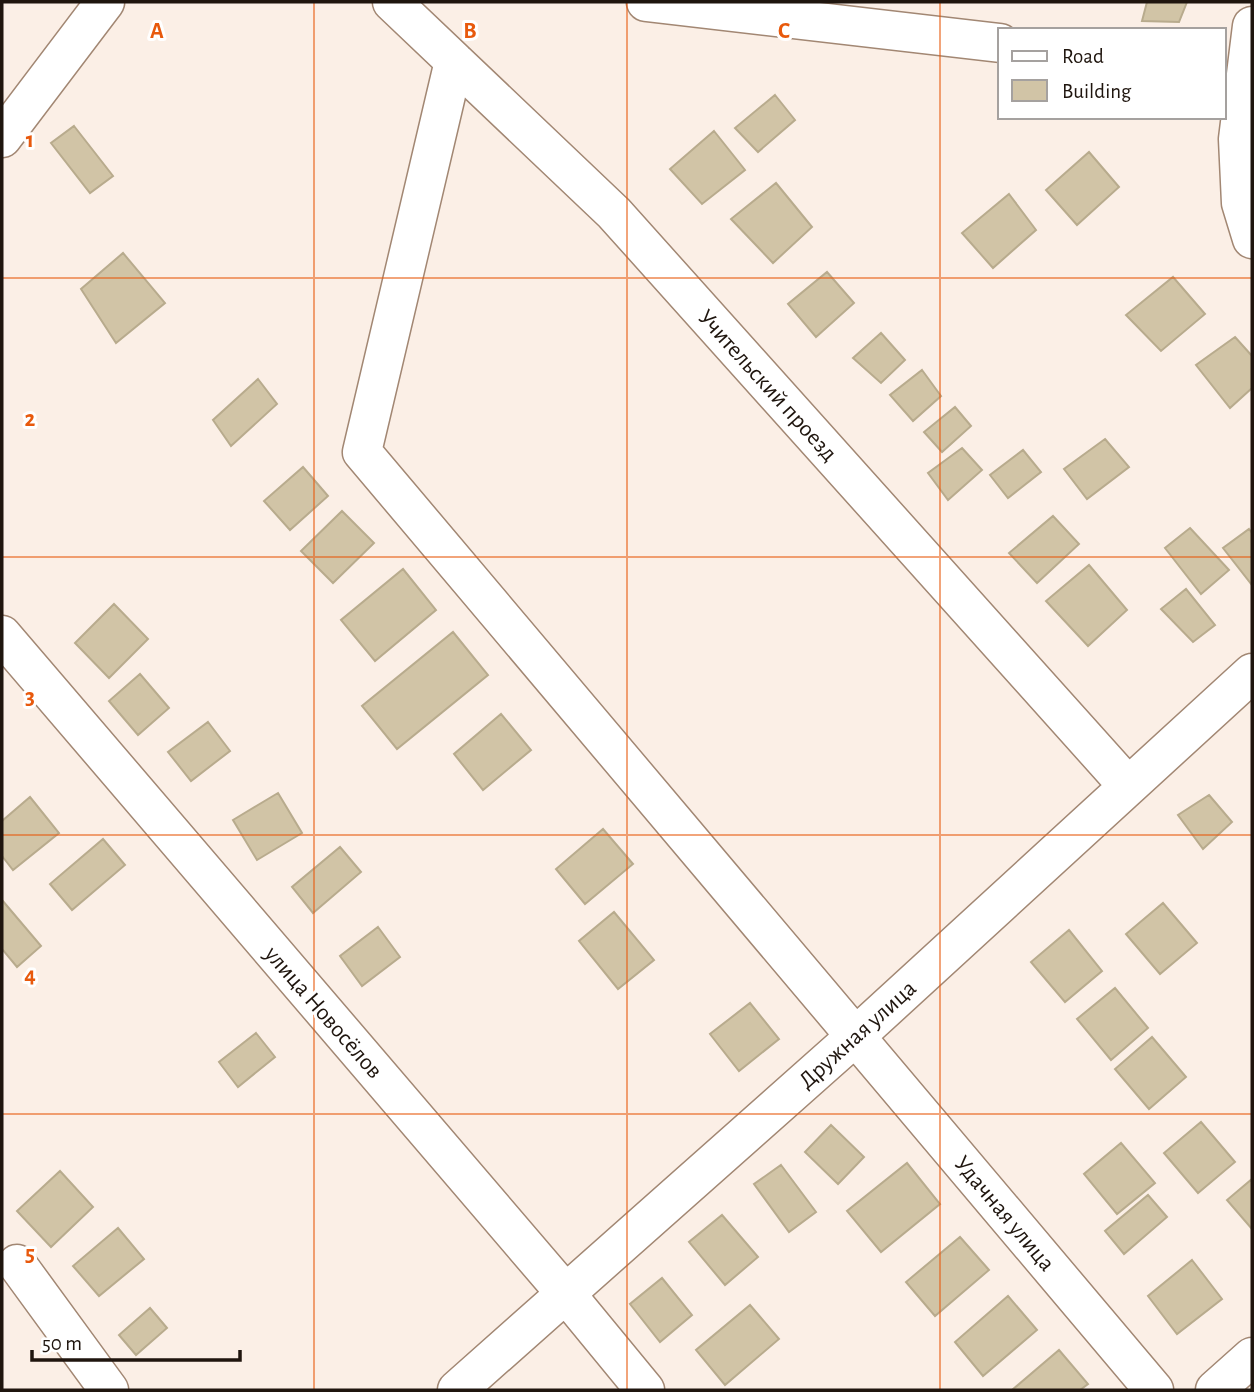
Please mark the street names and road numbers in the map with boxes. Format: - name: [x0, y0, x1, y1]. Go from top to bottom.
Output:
- street label: Учительский проезд: [693, 305, 841, 466]
- street label: улица Новосёлов: [259, 941, 387, 1083]
- street label: Дружная улица: [794, 976, 921, 1094]
- street label: Удачная улица: [949, 1152, 1059, 1276]

